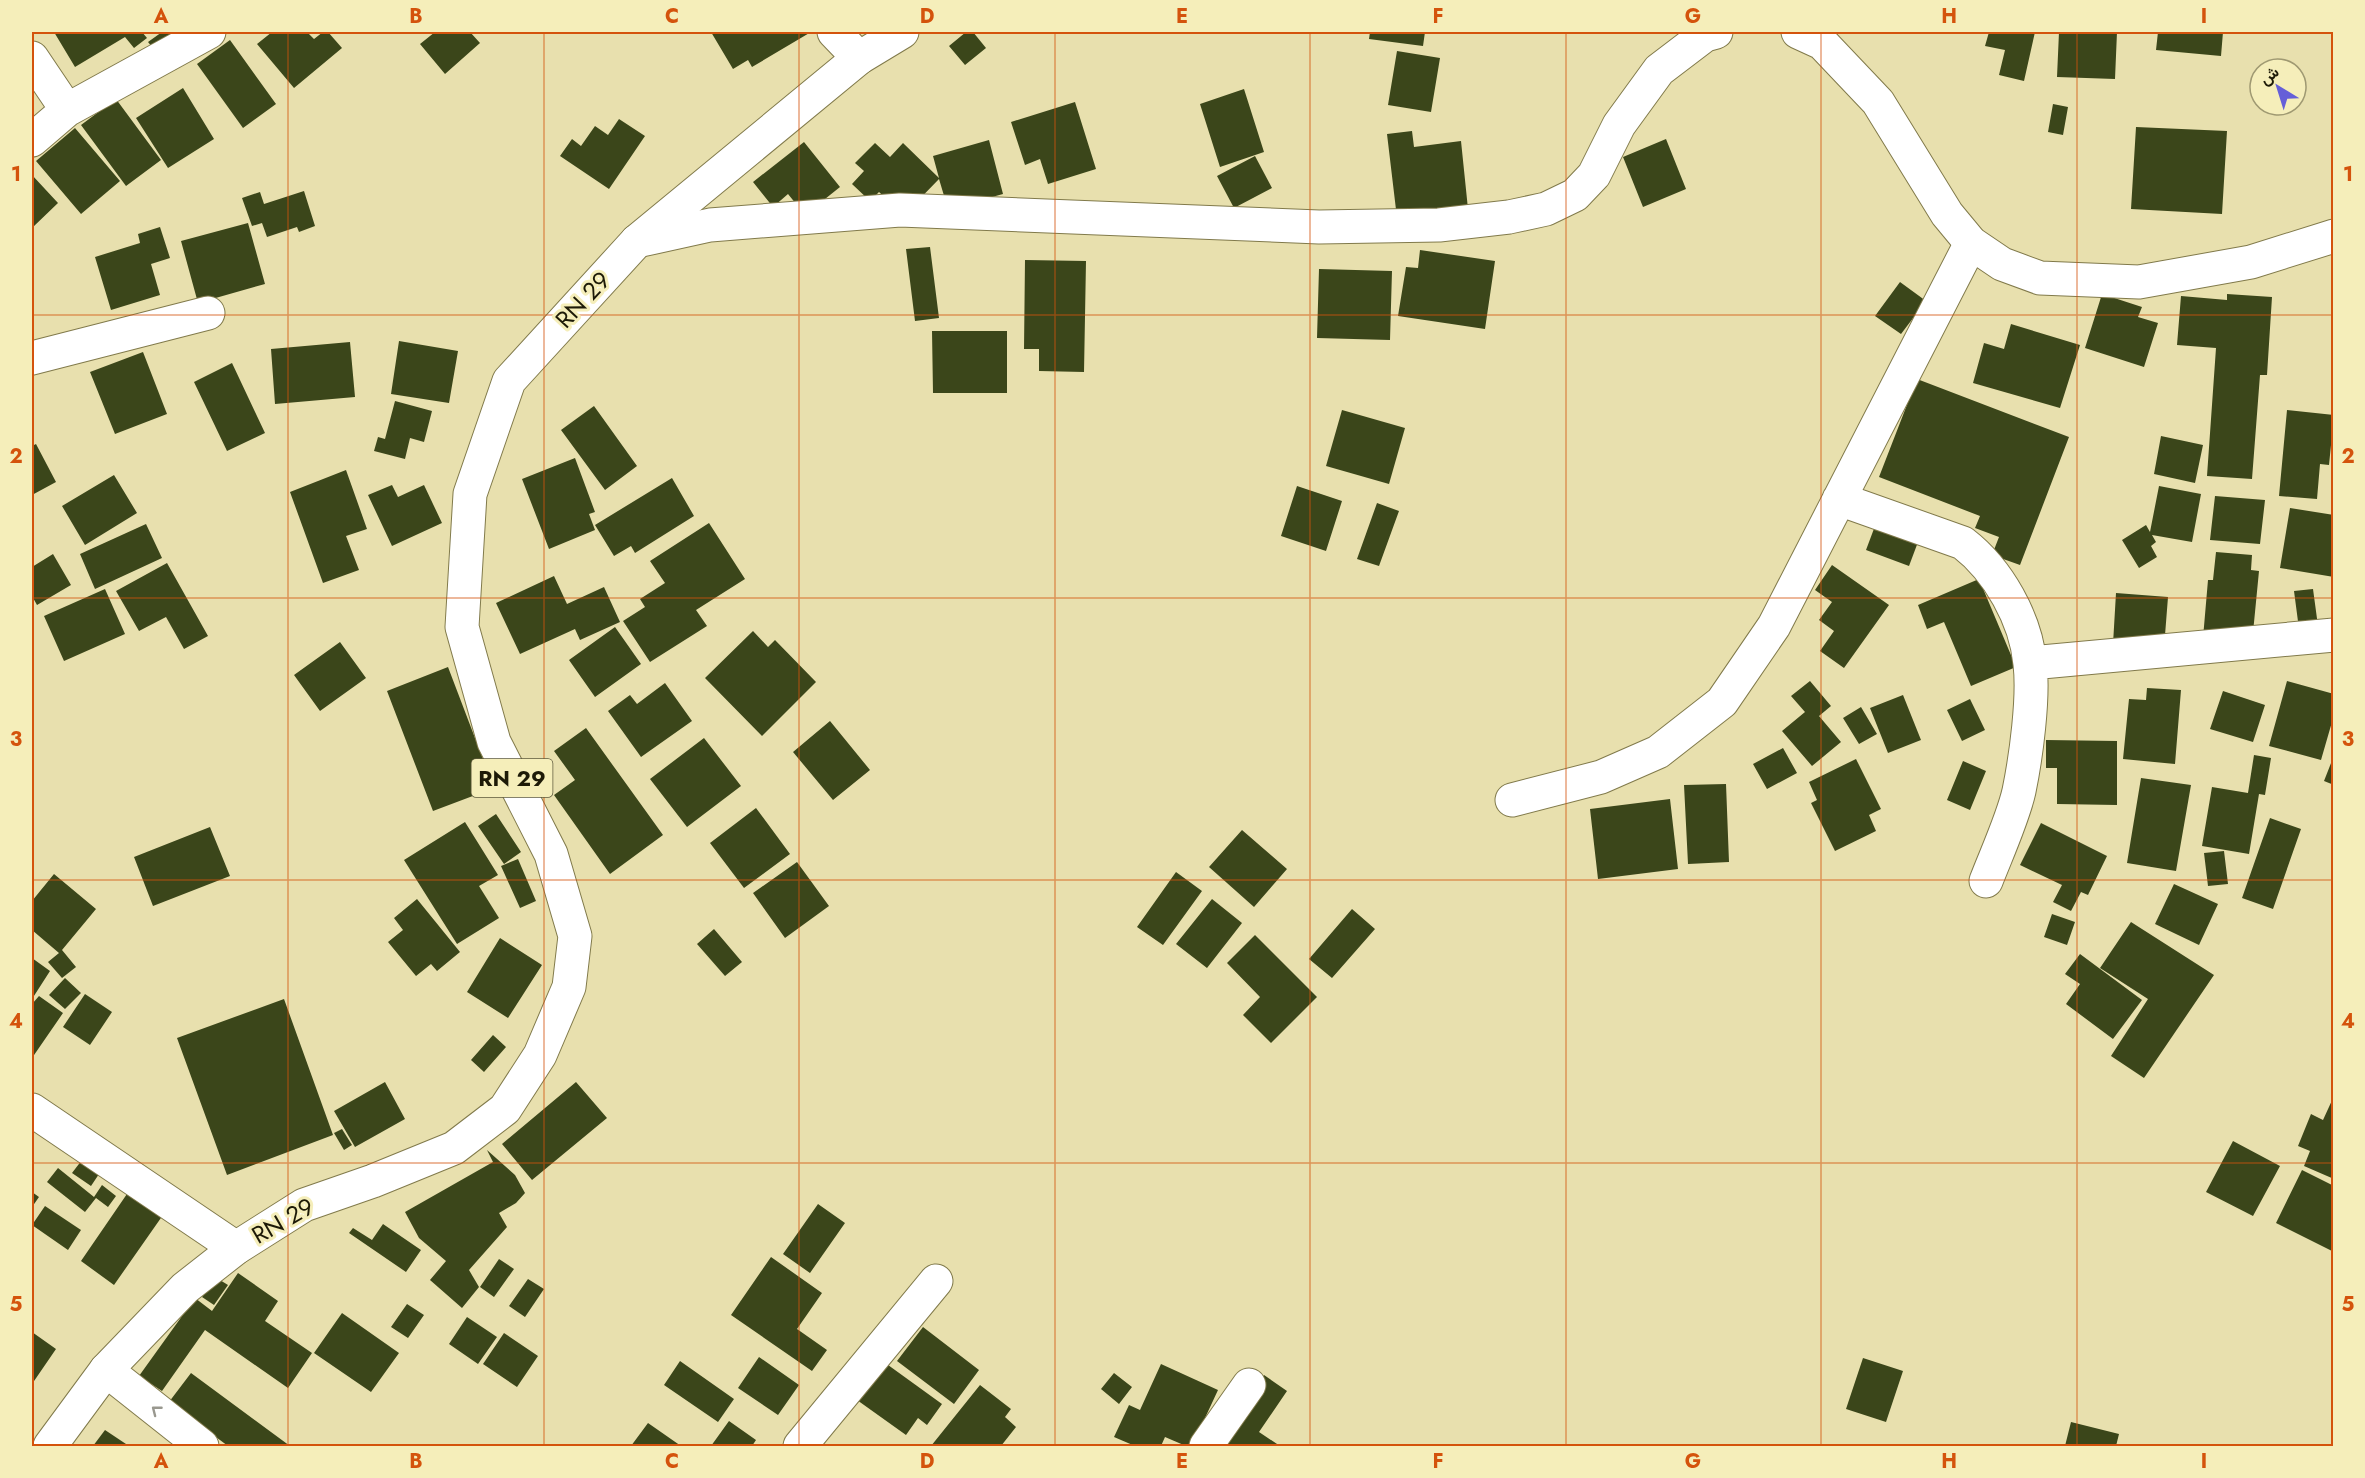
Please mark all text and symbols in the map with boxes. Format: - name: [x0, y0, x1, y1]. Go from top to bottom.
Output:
- text: A: [153, 2, 169, 31]
- text: B: [409, 2, 423, 31]
- text: C: [665, 2, 679, 31]
- text: D: [920, 2, 934, 31]
- text: E: [1176, 2, 1188, 31]
- text: F: [1432, 2, 1444, 31]
- text: G: [1685, 2, 1701, 31]
- text: H: [1941, 2, 1957, 31]
- text: I: [2201, 2, 2207, 31]
- north arrow: [2248, 57, 2308, 117]
- text: ش: [2254, 61, 2284, 91]
- text: 1: [11, 160, 21, 189]
- text: 1: [2343, 160, 2353, 189]
- street label: RN 29: [547, 263, 618, 336]
- text: 2: [9, 442, 23, 471]
- text: 2: [2341, 442, 2355, 471]
- text: 3: [10, 725, 22, 754]
- text: 3: [2342, 725, 2354, 754]
- road number: RN 29: [472, 759, 552, 797]
- text: 4: [9, 1007, 23, 1036]
- text: 4: [2341, 1007, 2355, 1036]
- street label: RN 29: [245, 1189, 320, 1252]
- text: 5: [10, 1290, 23, 1319]
- text: 5: [2342, 1290, 2355, 1319]
- one-way arrow: [152, 1407, 163, 1418]
- text: A: [153, 1447, 169, 1476]
- text: B: [409, 1447, 423, 1476]
- text: C: [665, 1447, 679, 1476]
- text: D: [920, 1447, 934, 1476]
- text: E: [1176, 1447, 1188, 1476]
- text: F: [1432, 1447, 1444, 1476]
- text: G: [1685, 1447, 1701, 1476]
- text: H: [1941, 1447, 1957, 1476]
- text: I: [2201, 1447, 2207, 1476]

